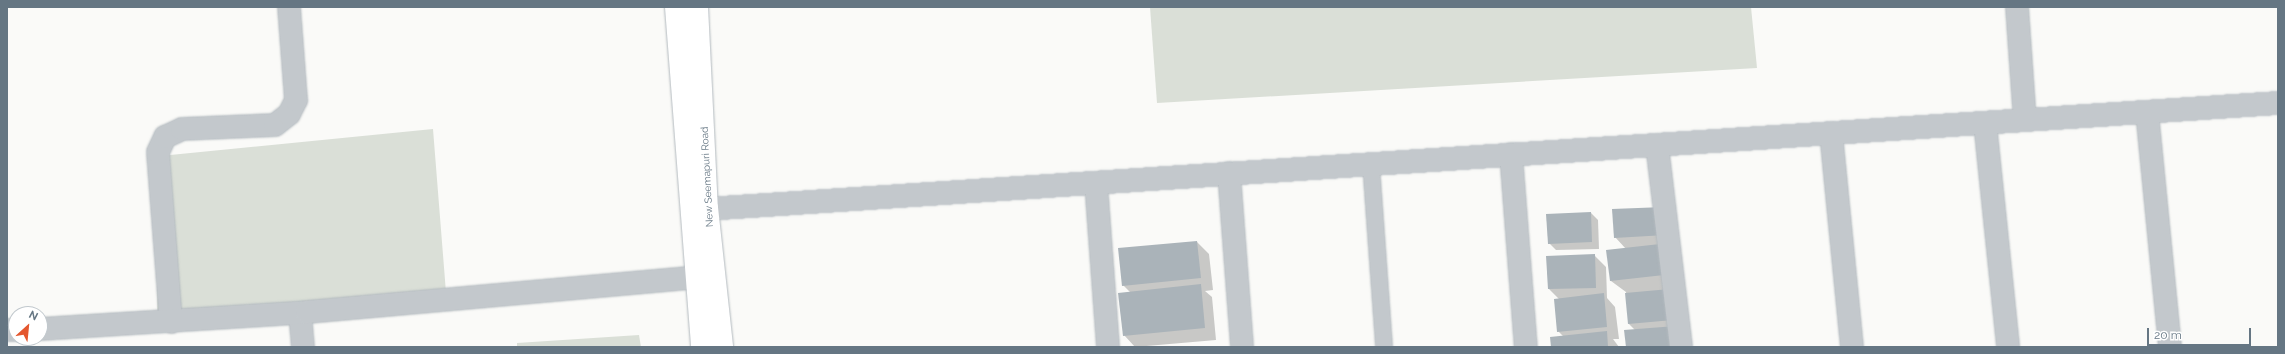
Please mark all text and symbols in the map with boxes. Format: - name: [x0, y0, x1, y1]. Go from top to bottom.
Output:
- street label: New Seemapuri Road: [698, 126, 716, 228]
- north arrow: [8, 306, 48, 346]
- text: N: [27, 308, 40, 323]
- scale bar: [2149, 320, 2253, 346]
- text: 20 m: [2154, 328, 2182, 342]

